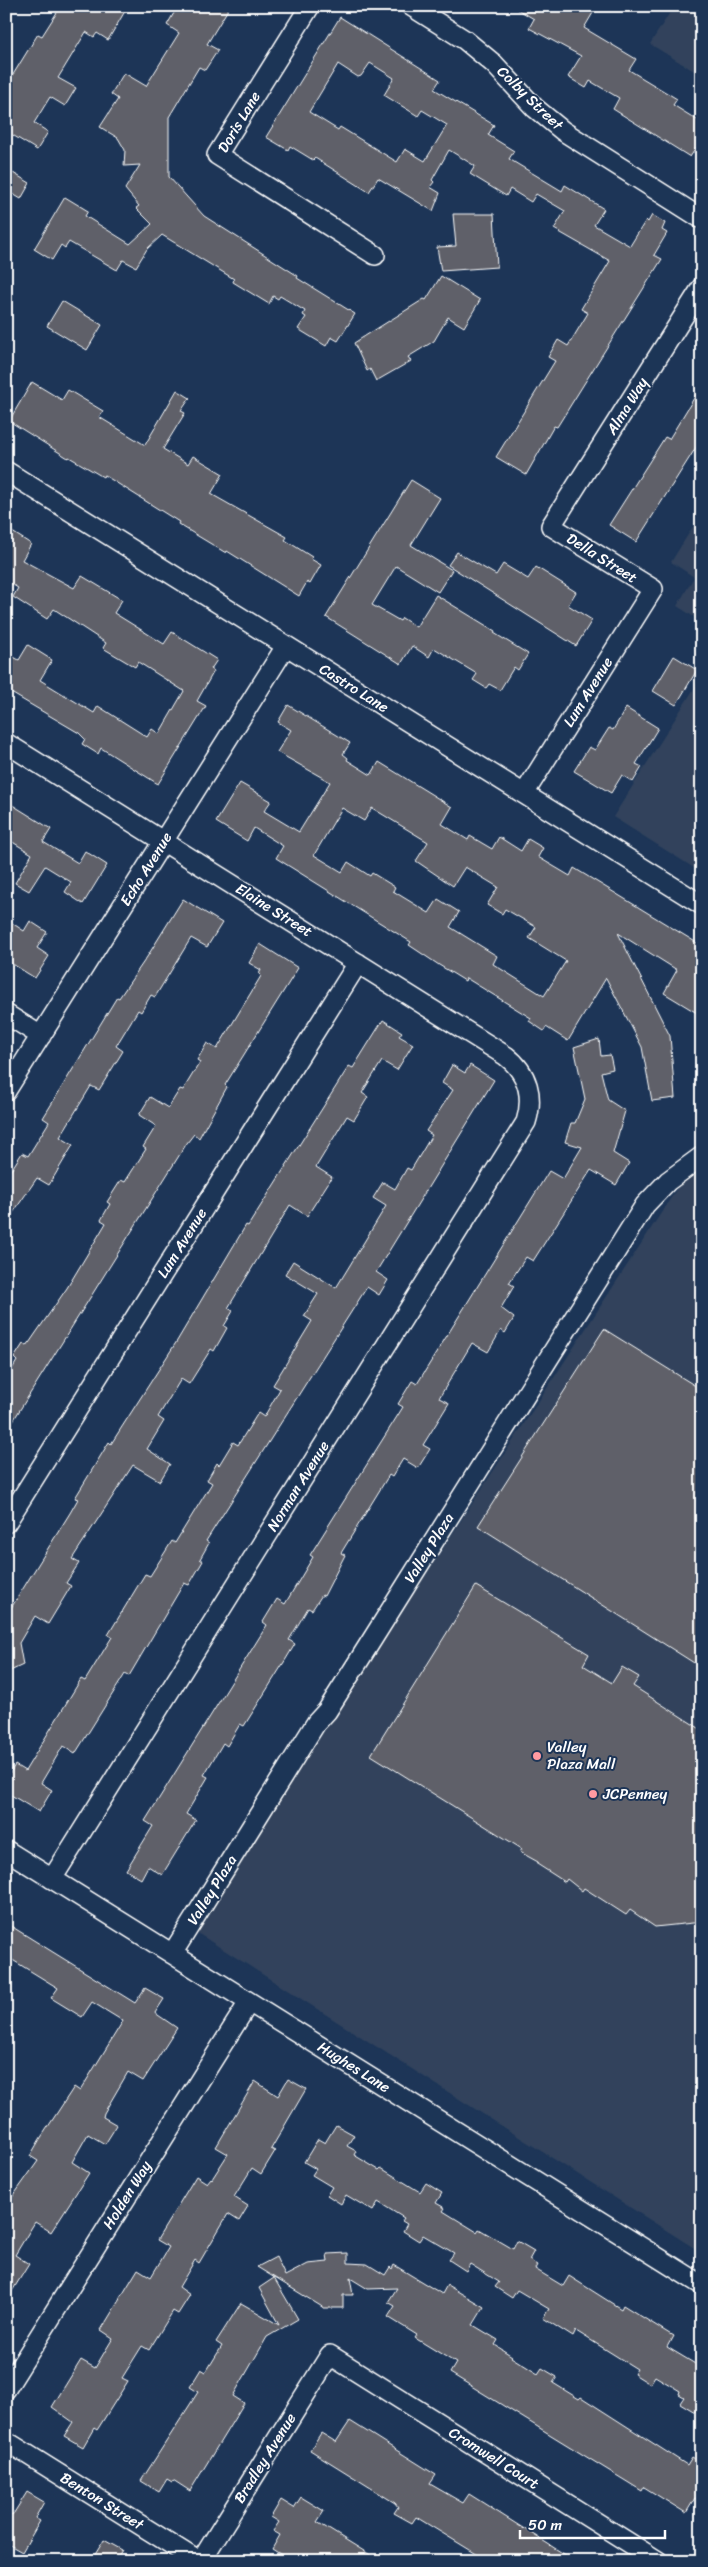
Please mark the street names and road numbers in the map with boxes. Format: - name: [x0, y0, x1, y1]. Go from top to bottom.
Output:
- street label: Colby Street: [491, 59, 570, 137]
- street label: Doris Lane: [210, 86, 268, 158]
- street label: Alma Way: [599, 372, 655, 441]
- street label: Della Street: [561, 526, 643, 590]
- street label: Lum Avenue: [556, 651, 620, 732]
- street label: Castro Lane: [314, 656, 394, 720]
- street label: Echo Avenue: [113, 826, 179, 911]
- street label: Elaine Street: [230, 876, 318, 944]
- street label: Lum Avenue: [150, 1202, 214, 1283]
- street label: Norman Avenue: [260, 1435, 337, 1537]
- street label: Valley Plaza: [397, 1507, 461, 1588]
- street label: Valley Plaza: [180, 1849, 244, 1930]
- street label: Hughes Lane: [312, 2034, 396, 2100]
- street label: Holden Way: [96, 2155, 159, 2235]
- street label: Bradley Avenue: [227, 2407, 303, 2508]
- street label: Cromwell Court: [444, 2420, 545, 2496]
- street label: Benton Street: [55, 2465, 150, 2538]

